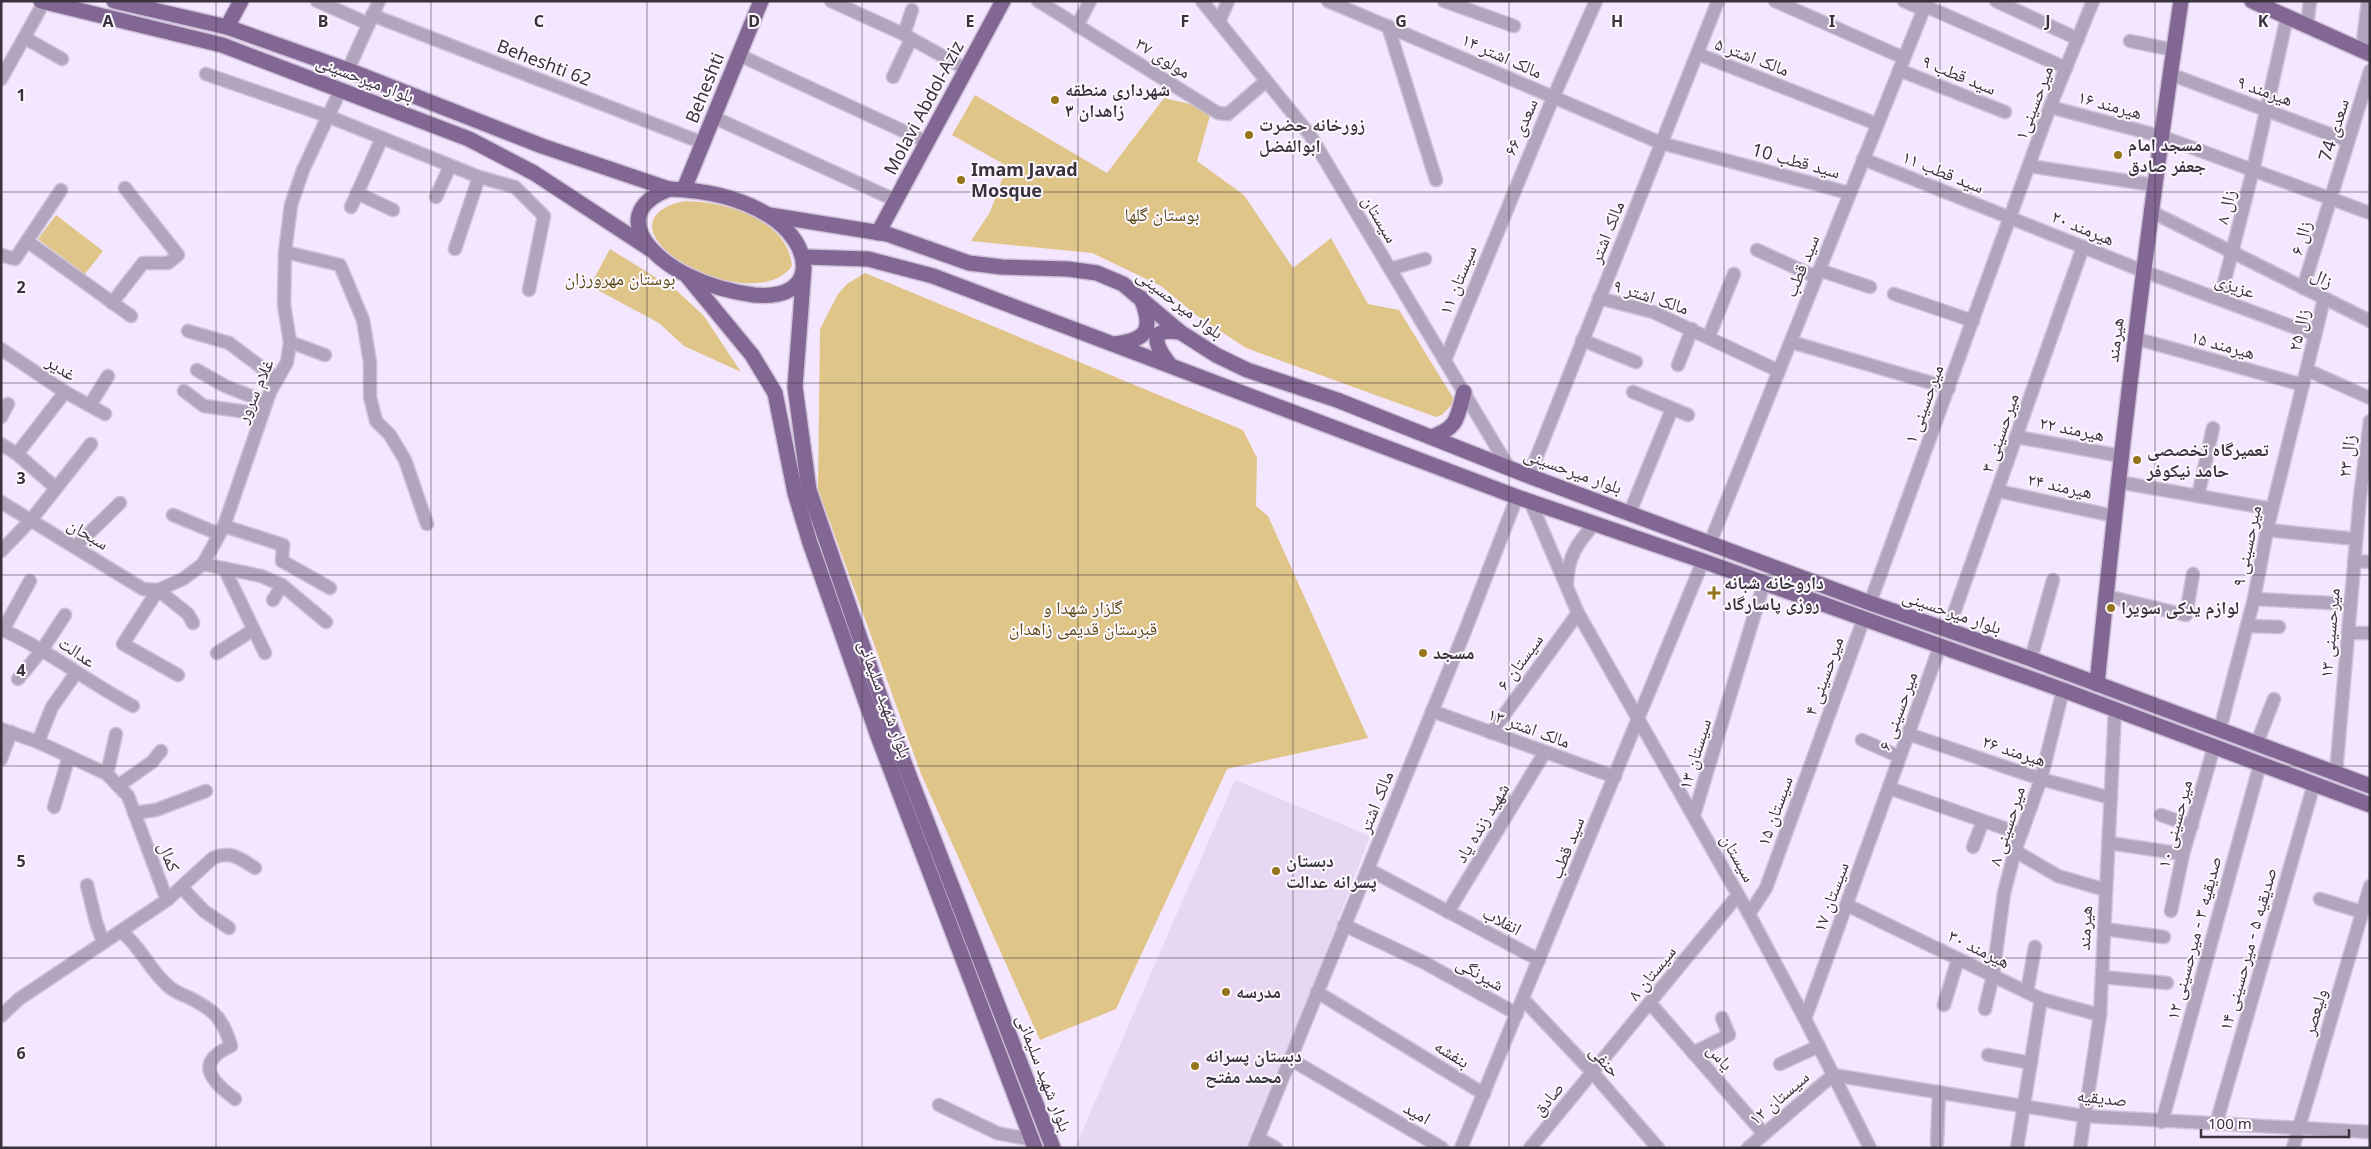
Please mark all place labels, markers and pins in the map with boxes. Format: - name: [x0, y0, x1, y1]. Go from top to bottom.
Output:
- place label: شهرداری منطقه ۳ زاهدان: [1065, 77, 1170, 122]
- marker: شهرداری منطقه ۳ زاهدان: [1049, 94, 1061, 106]
- place label: زورخانه حضرت ابوالفضل: [1259, 112, 1365, 157]
- marker: زورخانه حضرت ابوالفضل: [1243, 129, 1255, 141]
- place label: مسجد امام جعفر صادق: [2128, 132, 2206, 177]
- marker: مسجد امام جعفر صادق: [2112, 149, 2124, 161]
- place label: Imam Javad Mosque: [971, 157, 1078, 202]
- marker: Imam Javad Mosque: [955, 174, 967, 186]
- place label: تعمیرگاه تخصصی حامد نیکوفر: [2146, 437, 2269, 482]
- marker: تعمیرگاه تخصصی حامد نیکوفر: [2131, 454, 2143, 466]
- place label: داروخانه شبانه روزی پاسارگاد: [1724, 570, 1824, 615]
- marker: داروخانه شبانه روزی پاسارگاد: [1708, 587, 1720, 599]
- place label: لوازم یدکی سویرا: [2121, 595, 2239, 620]
- marker: لوازم یدکی سویرا: [2105, 602, 2117, 614]
- place label: مسجد: [1433, 640, 1475, 664]
- marker: مسجد: [1417, 647, 1429, 659]
- place label: دبستان پسرانه عدالت: [1286, 848, 1377, 893]
- marker: دبستان پسرانه عدالت: [1270, 865, 1282, 877]
- place label: مدرسه: [1236, 979, 1281, 1003]
- marker: مدرسه: [1220, 986, 1232, 998]
- place label: دبستان پسرانه محمد مفتح: [1205, 1043, 1302, 1089]
- marker: دبستان پسرانه محمد مفتح: [1189, 1060, 1201, 1072]

